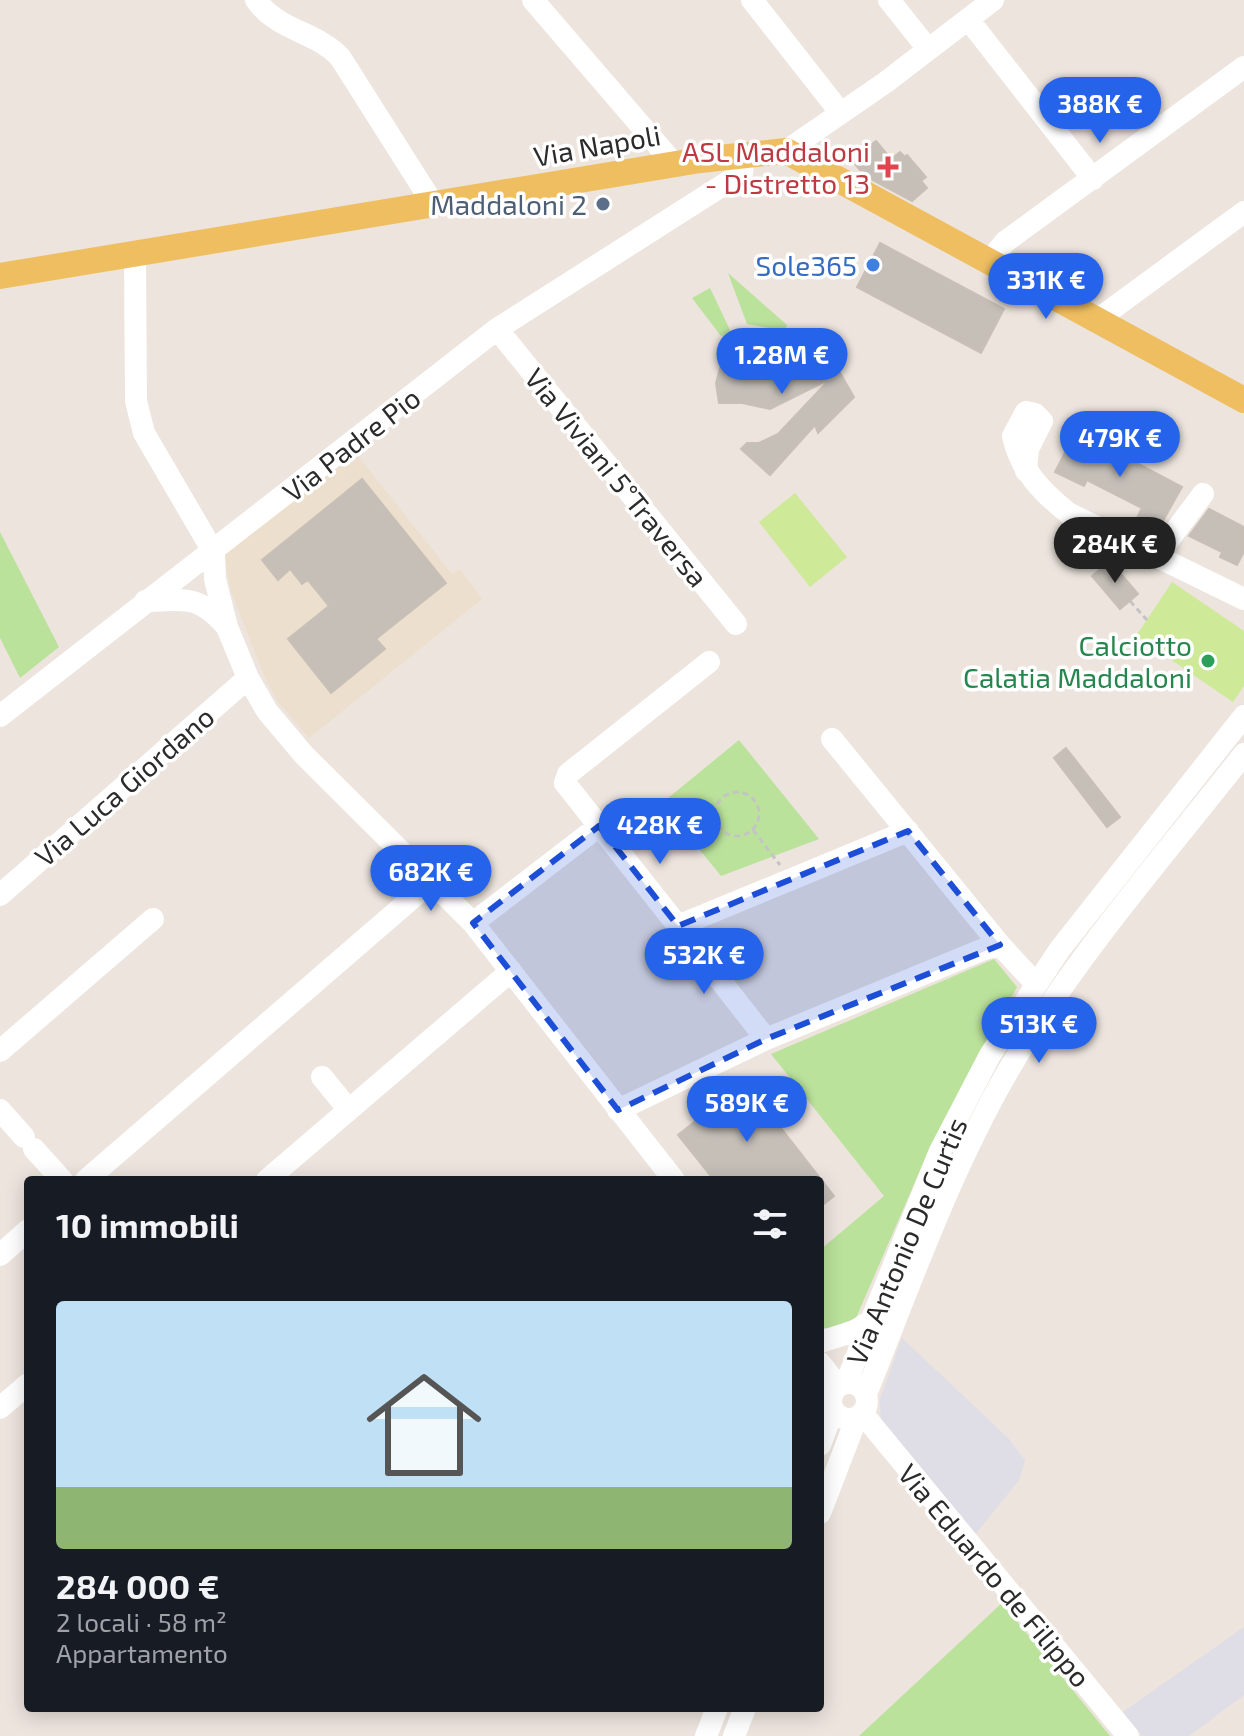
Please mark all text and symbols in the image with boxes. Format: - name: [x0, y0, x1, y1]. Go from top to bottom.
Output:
- pin: 388K €: [1035, 77, 1165, 145]
- text: 388K €: [1057, 87, 1143, 118]
- street label: Via Napoli: [531, 117, 663, 173]
- place label: ASL Maddaloni - Distretto 13: [682, 134, 870, 200]
- marker: ASL Maddaloni - Distretto 13: [877, 156, 899, 178]
- place label: Maddaloni 2: [430, 187, 587, 221]
- marker: Maddaloni 2: [594, 195, 612, 213]
- place label: Sole365: [755, 248, 857, 282]
- pin: 331K €: [981, 253, 1111, 321]
- marker: Sole365: [864, 256, 882, 274]
- text: 331K €: [1006, 263, 1086, 294]
- pin: 1.28M €: [708, 328, 856, 396]
- text: 1.28M €: [735, 338, 829, 369]
- street label: Via Viviani 5°Traversa: [518, 361, 716, 593]
- street label: Via Padre Pio: [276, 380, 426, 508]
- pin: 479K €: [1055, 411, 1185, 479]
- text: 479K €: [1078, 421, 1162, 452]
- pin: 284K €: [1050, 517, 1180, 585]
- text: 284K €: [1072, 527, 1158, 558]
- place label: Calciotto Calatia Maddaloni: [963, 628, 1192, 694]
- marker: Calciotto Calatia Maddaloni: [1199, 652, 1217, 670]
- street label: Via Luca Giordano: [27, 699, 221, 873]
- pin: 428K €: [595, 798, 725, 866]
- text: 428K €: [617, 808, 703, 839]
- pin: 682K €: [366, 845, 496, 913]
- text: 682K €: [388, 855, 474, 886]
- pin: 532K €: [639, 928, 769, 996]
- text: 532K €: [663, 938, 745, 969]
- pin: 513K €: [974, 997, 1104, 1065]
- text: 513K €: [1000, 1007, 1078, 1038]
- pin: 589K €: [682, 1076, 812, 1144]
- text: 589K €: [705, 1086, 789, 1117]
- street label: Via Antonio De Curtis: [838, 1112, 974, 1370]
- icon: filters: [748, 1202, 792, 1246]
- text: 10 immobili: [56, 1204, 239, 1245]
- icon: home: [352, 1353, 496, 1497]
- street label: Via Eduardo de Filippo: [892, 1457, 1098, 1693]
- text: 284 000 €: [56, 1565, 219, 1606]
- text: 2 locali · 58 m²: [56, 1606, 227, 1637]
- text: Appartamento: [56, 1637, 228, 1668]

